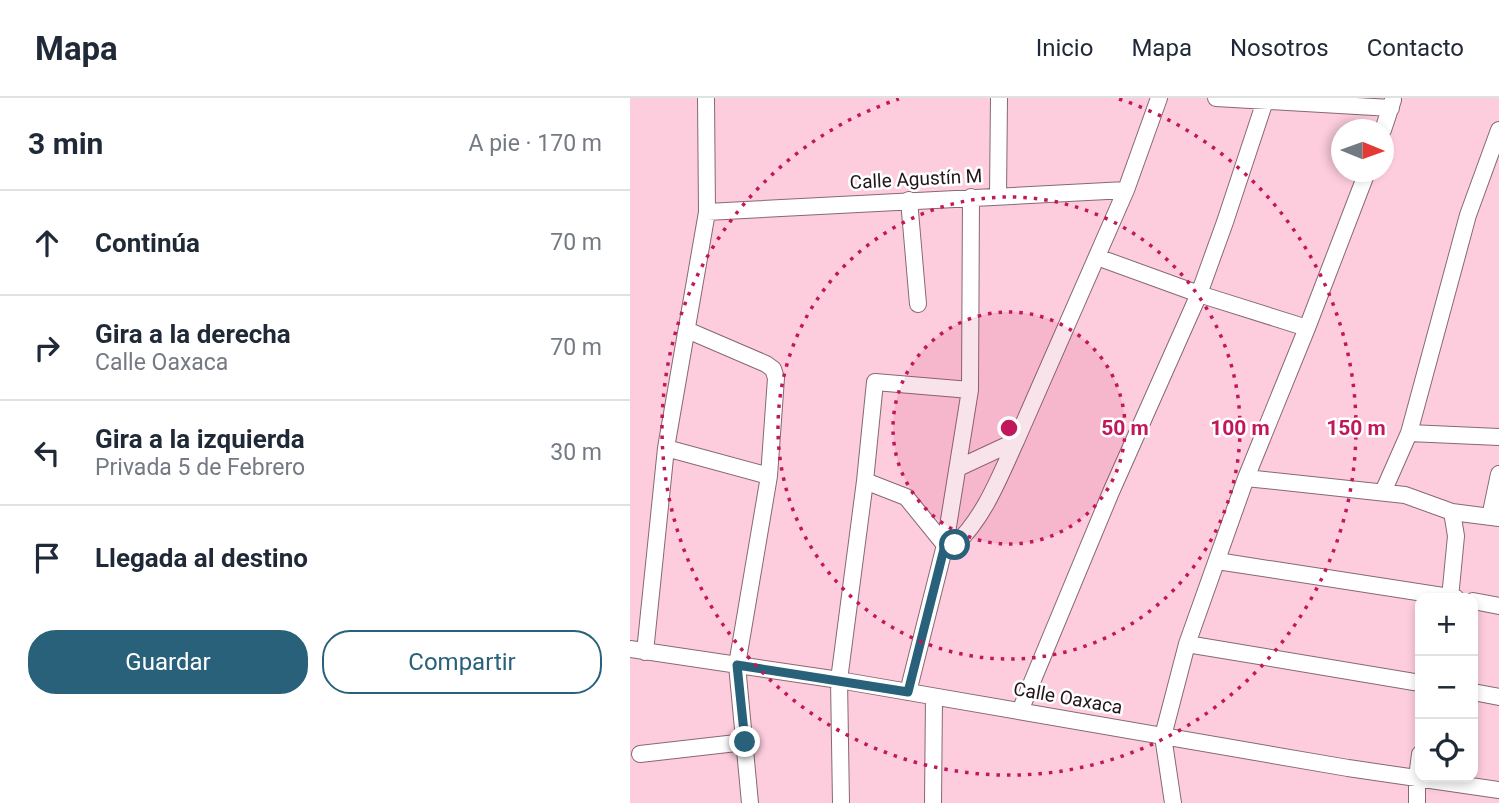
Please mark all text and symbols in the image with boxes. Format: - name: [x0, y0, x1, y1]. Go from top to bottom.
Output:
- text: Mapa: [35, 29, 118, 68]
- text: Inicio: [1036, 34, 1093, 62]
- text: Mapa: [1131, 34, 1192, 62]
- text: Nosotros: [1230, 34, 1329, 62]
- text: Contacto: [1367, 34, 1464, 62]
- north arrow: [1331, 119, 1394, 182]
- text: 3 min: [28, 126, 103, 161]
- text: A pie · 170 m: [469, 130, 602, 157]
- street label: Calle Agustín M: [849, 164, 983, 194]
- icon: ahead: [28, 224, 66, 262]
- text: Continúa: [95, 228, 200, 258]
- text: 70 m: [550, 229, 602, 256]
- text: Gira a la derecha: [95, 319, 291, 349]
- icon: right: [28, 329, 66, 367]
- text: 70 m: [550, 334, 602, 361]
- text: Calle Oaxaca: [95, 349, 228, 376]
- centre of rings: [997, 416, 1021, 440]
- text: 50 m: [1101, 416, 1149, 440]
- text: 100 m: [1210, 416, 1270, 440]
- text: 150 m: [1326, 416, 1386, 440]
- text: Gira a la izquierda: [95, 424, 305, 454]
- icon: left: [28, 434, 66, 472]
- text: 30 m: [550, 439, 602, 466]
- text: Privada 5 de Febrero: [95, 454, 305, 481]
- route start: [939, 529, 970, 560]
- icon: arrive: [28, 539, 66, 577]
- text: Llegada al destino: [95, 543, 308, 573]
- map controls: [1415, 593, 1478, 782]
- button: +: [1415, 593, 1478, 656]
- button: Guardar: [28, 630, 308, 694]
- button: Compartir: [322, 630, 602, 694]
- button: −: [1415, 656, 1478, 719]
- street label: Calle Oaxaca: [1012, 677, 1124, 719]
- button: locate: [1415, 719, 1478, 782]
- route end: [729, 726, 760, 757]

